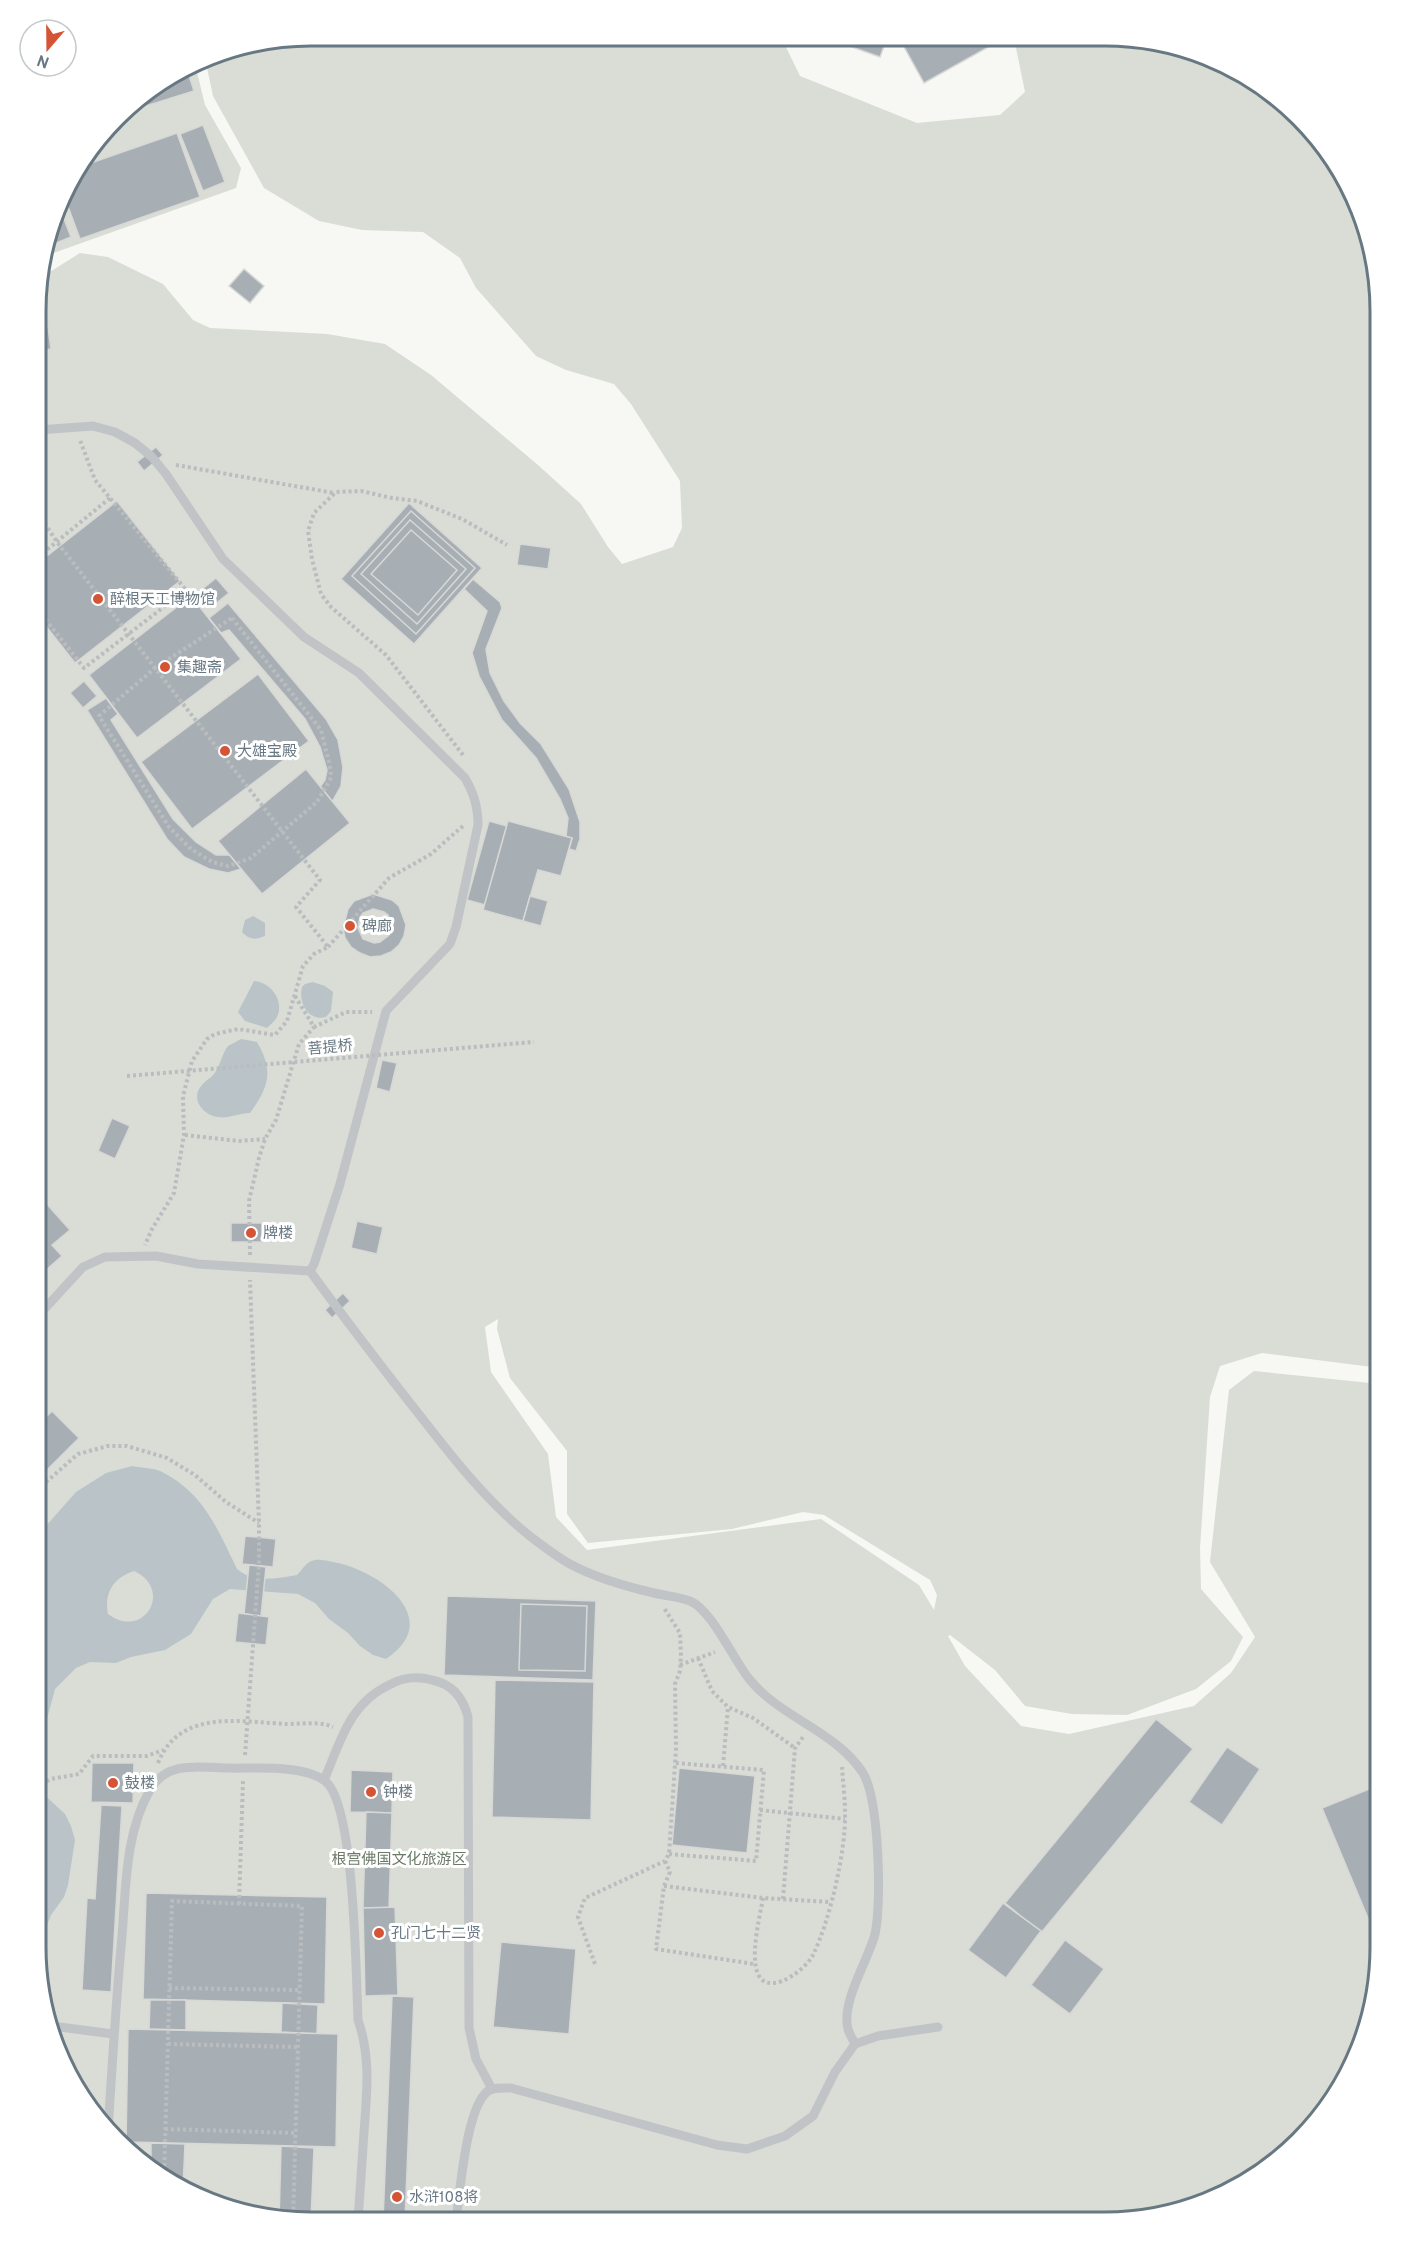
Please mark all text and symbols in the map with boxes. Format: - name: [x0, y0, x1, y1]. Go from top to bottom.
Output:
- north arrow: [18, 18, 78, 78]
- text: N: [35, 49, 52, 72]
- place label: 醉根天工博物馆: [110, 590, 215, 610]
- marker: 醉根天工博物馆: [91, 592, 105, 606]
- place label: 集趣斋: [177, 659, 222, 678]
- marker: 集趣斋: [158, 660, 172, 674]
- place label: 大雄宝殿: [237, 743, 297, 762]
- marker: 大雄宝殿: [218, 744, 232, 758]
- place label: 碑廊: [362, 918, 392, 937]
- marker: 碑廊: [343, 919, 357, 933]
- street label: 菩提桥: [307, 1037, 353, 1060]
- place label: 牌楼: [263, 1224, 293, 1244]
- marker: 牌楼: [244, 1226, 258, 1240]
- place label: 鼓楼: [125, 1775, 155, 1794]
- marker: 鼓楼: [106, 1776, 120, 1790]
- place label: 钟楼: [383, 1784, 413, 1803]
- marker: 钟楼: [364, 1785, 378, 1799]
- park label: 根宫佛国文化旅游区: [331, 1850, 467, 1870]
- place label: 孔门七十二贤: [391, 1925, 481, 1944]
- marker: 孔门七十二贤: [372, 1926, 386, 1940]
- place label: 水浒108将: [409, 2189, 478, 2208]
- marker: 水浒108将: [390, 2190, 404, 2204]

